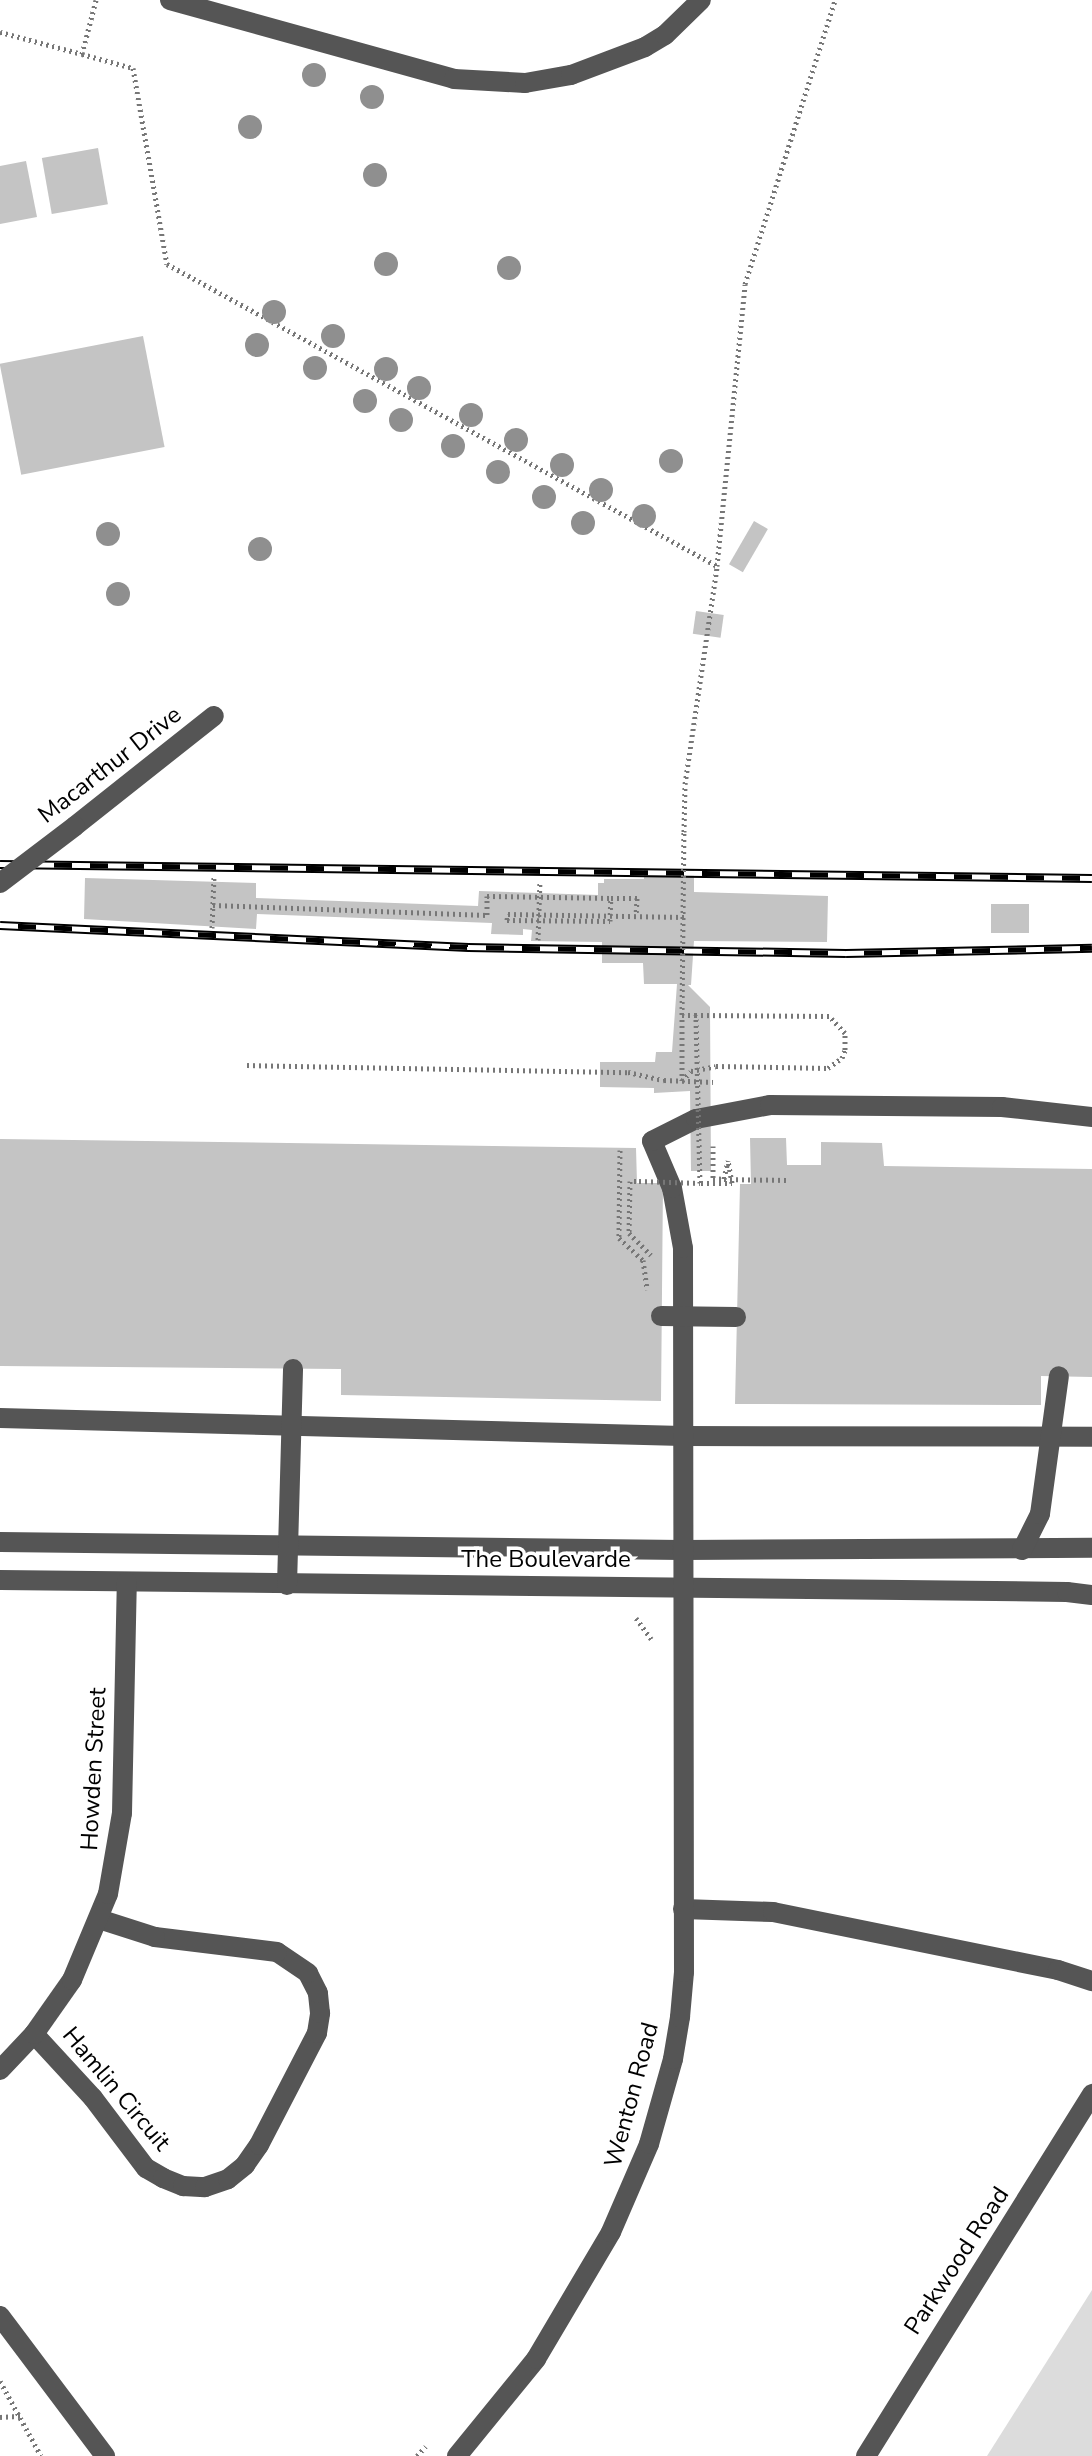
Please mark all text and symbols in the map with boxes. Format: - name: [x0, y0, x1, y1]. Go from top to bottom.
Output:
- street label: Macarthur Drive: [33, 700, 187, 830]
- street label: The Boulevarde: [461, 1546, 631, 1574]
- street label: Howden Street: [75, 1687, 113, 1851]
- street label: Wenton Road: [599, 2019, 665, 2171]
- street label: Hamlin Circuit: [56, 2021, 176, 2157]
- street label: Parkwood Road: [899, 2182, 1015, 2340]

